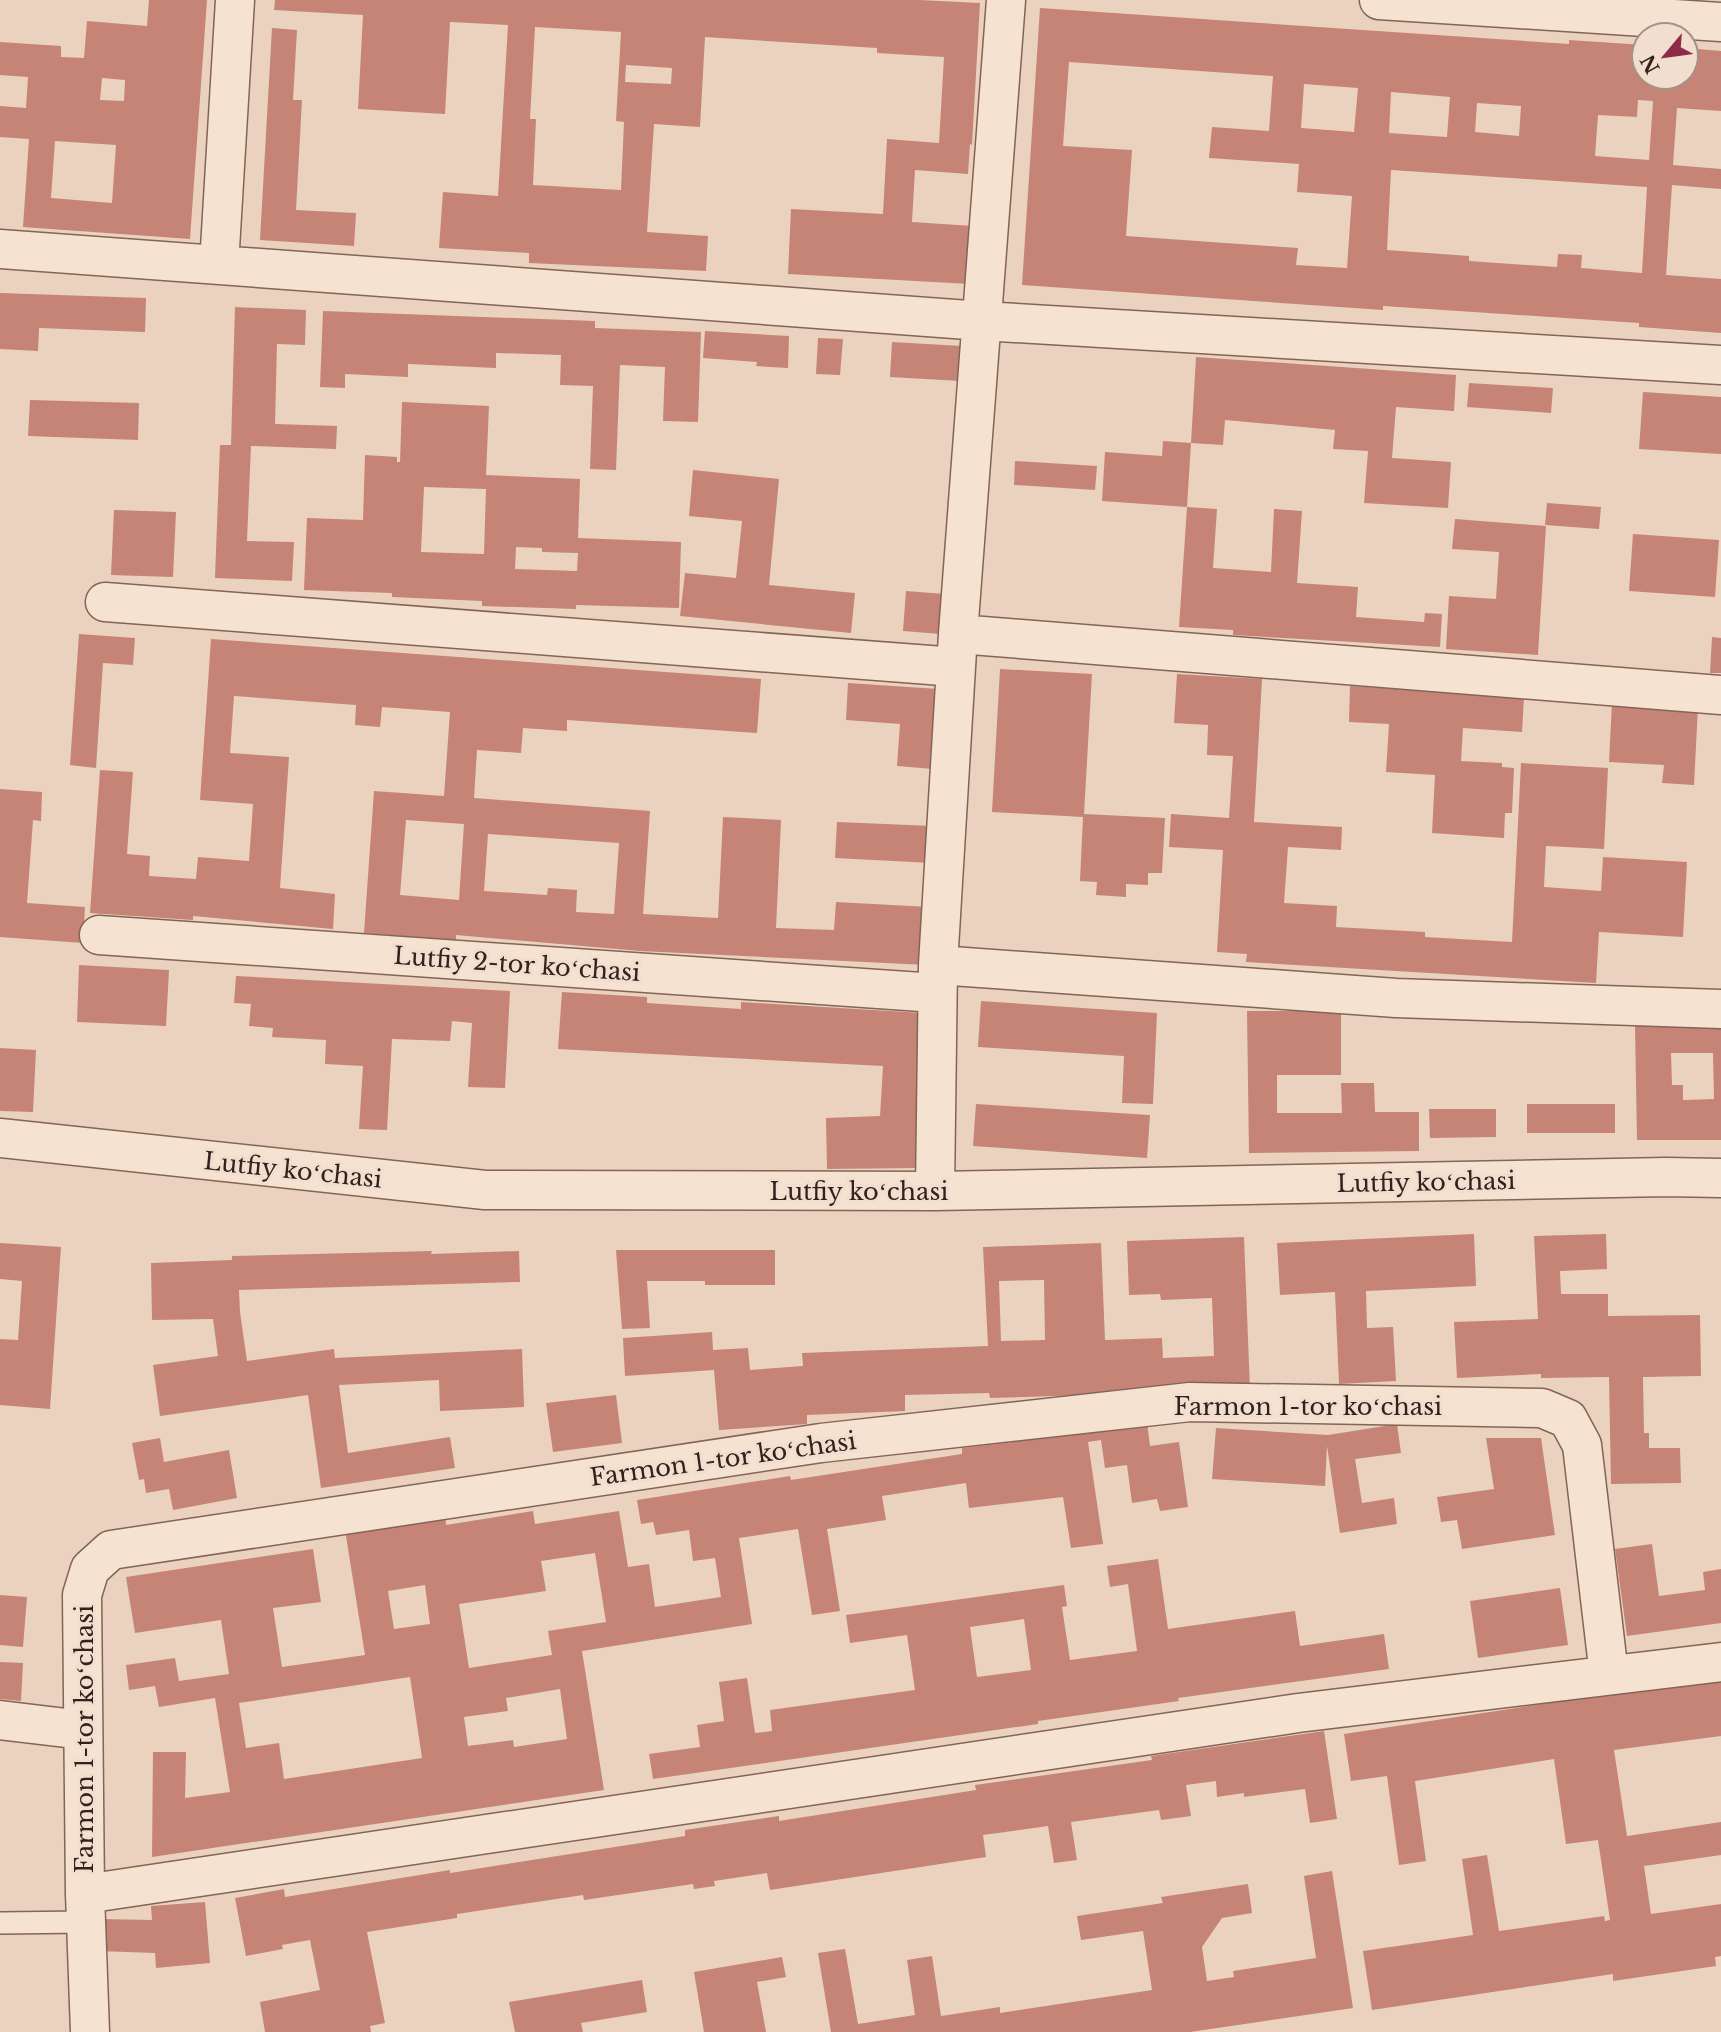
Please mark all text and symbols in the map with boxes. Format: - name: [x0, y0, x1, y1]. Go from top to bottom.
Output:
- north arrow: [1630, 21, 1700, 91]
- text: N: [1636, 50, 1665, 77]
- street label: Lutfiy 2-tor koʻchasi: [393, 941, 641, 987]
- street label: Lutfiy koʻchasi: [202, 1146, 384, 1194]
- street label: Lutfiy koʻchasi: [1336, 1166, 1516, 1198]
- street label: Lutfiy koʻchasi: [770, 1177, 948, 1206]
- street label: Farmon 1-tor koʻchasi: [1174, 1392, 1442, 1421]
- street label: Farmon 1-tor koʻchasi: [588, 1426, 858, 1492]
- street label: Farmon 1-tor koʻchasi: [70, 1605, 99, 1873]

